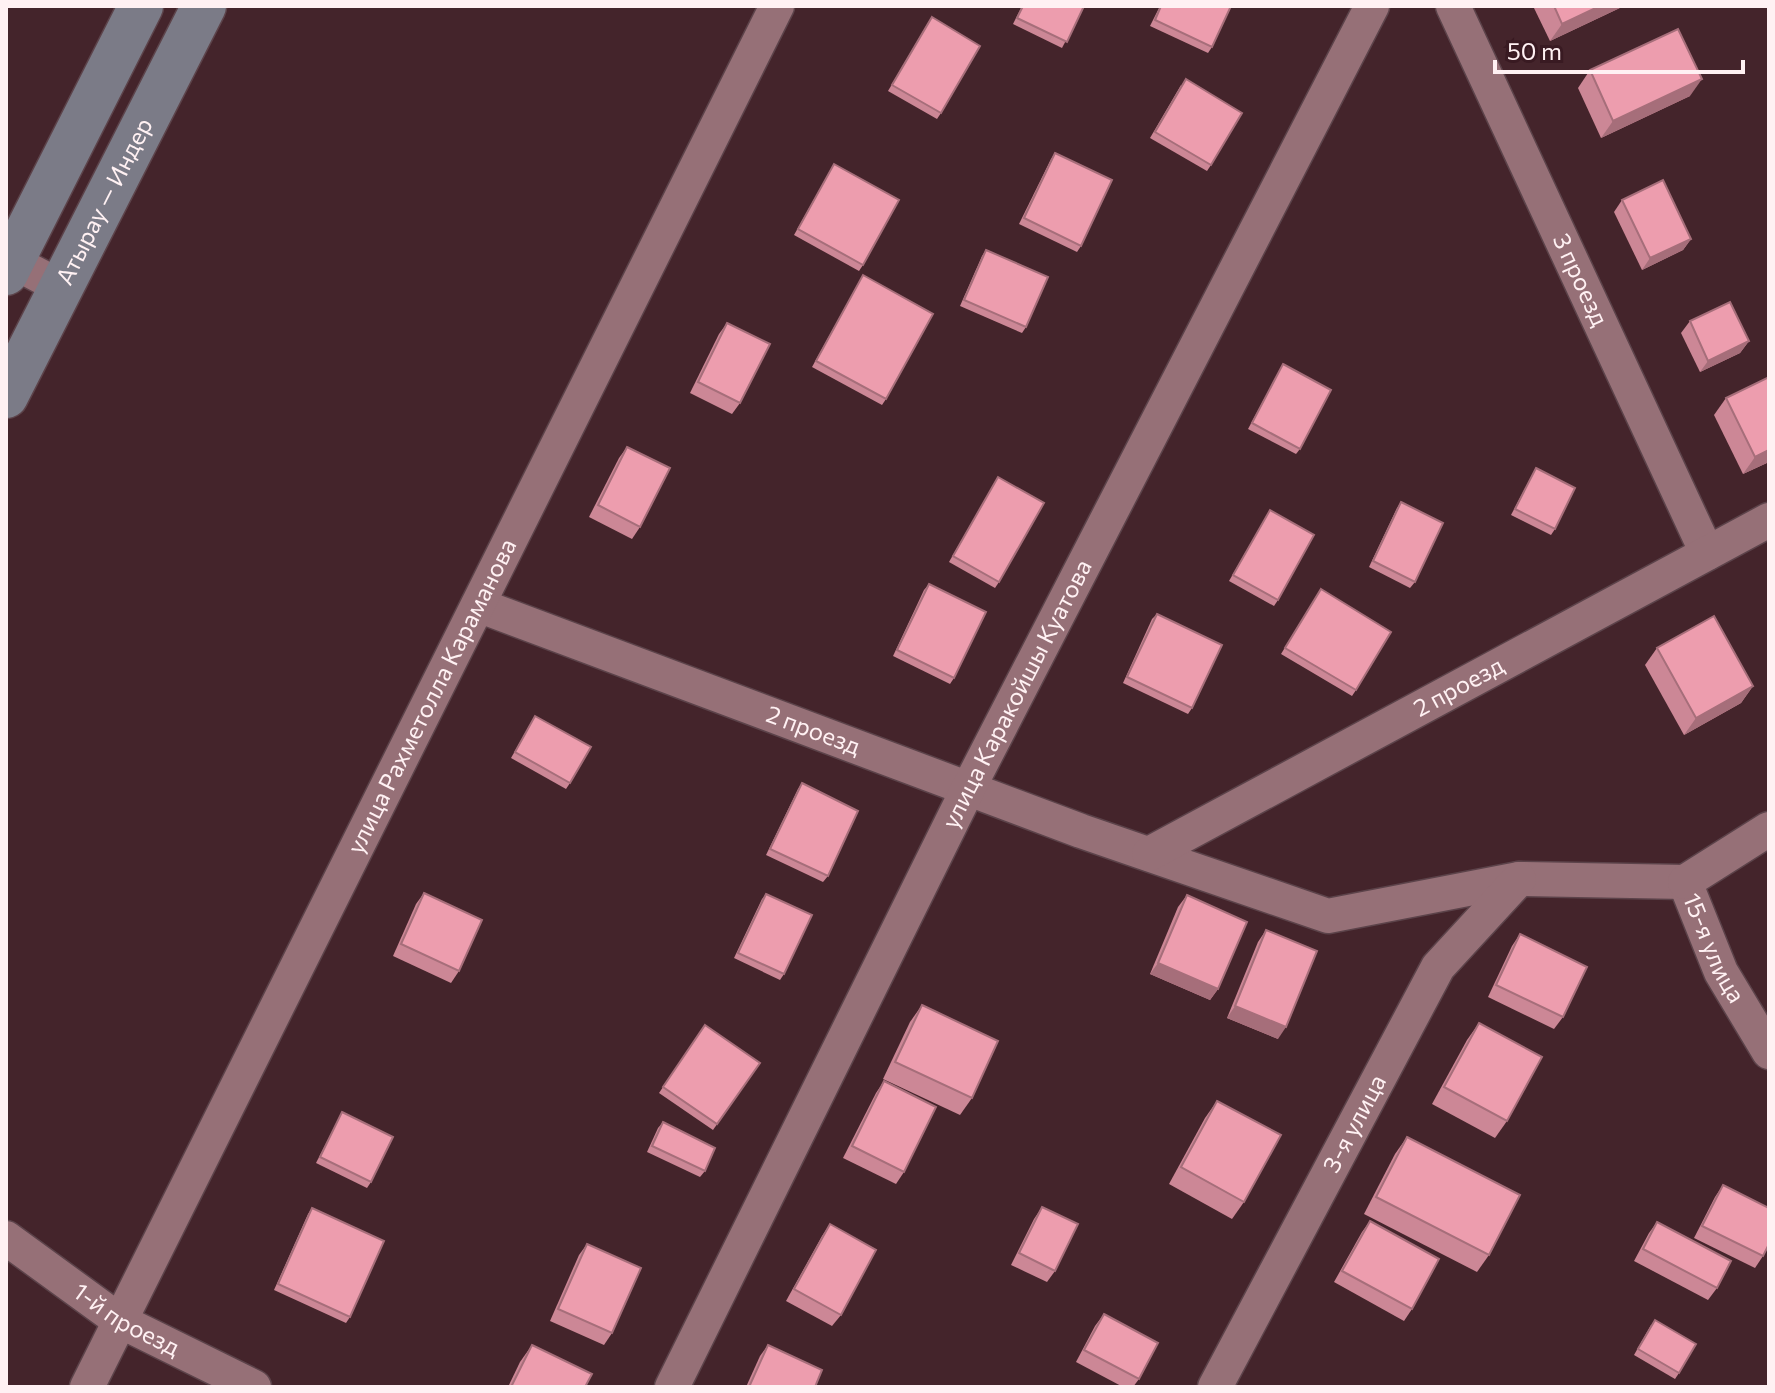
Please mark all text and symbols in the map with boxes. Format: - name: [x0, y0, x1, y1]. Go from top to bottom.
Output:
- scale bar: [1495, 24, 1743, 74]
- text: 50 m: [1507, 36, 1562, 65]
- street label: Атырау — Индер: [49, 113, 158, 289]
- street label: 3 проезд: [1548, 228, 1615, 330]
- street label: улица Рахметолла Караманова: [340, 534, 521, 858]
- street label: улица Каракойшы Куатова: [935, 554, 1097, 833]
- street label: 2 проезд: [1408, 650, 1508, 722]
- street label: 2 проезд: [763, 698, 865, 760]
- street label: 15-я улица: [1678, 889, 1752, 1008]
- street label: 3-я улица: [1316, 1069, 1391, 1177]
- street label: 1-й проезд: [68, 1276, 185, 1361]

